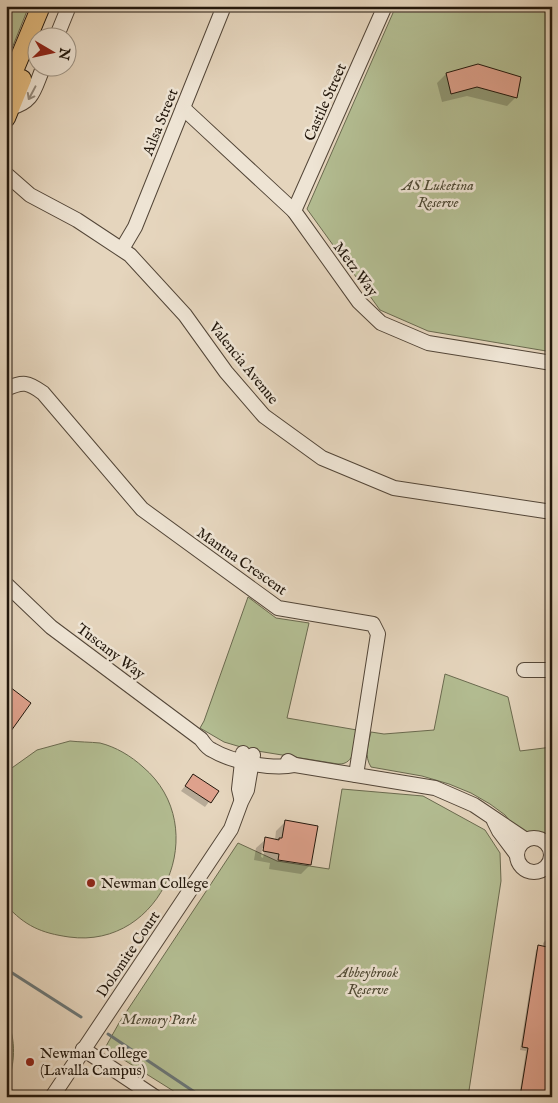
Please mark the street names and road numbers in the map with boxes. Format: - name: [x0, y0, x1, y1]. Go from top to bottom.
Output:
- street label: Castile Street: [300, 60, 351, 144]
- street label: Ailsa Street: [138, 86, 182, 159]
- street label: Metz Way: [329, 238, 383, 301]
- street label: Valencia Avenue: [204, 318, 283, 408]
- street label: Mantua Crescent: [193, 523, 291, 600]
- street label: Tuscany Way: [73, 619, 149, 684]
- street label: Dolomite Court: [93, 907, 164, 1001]

